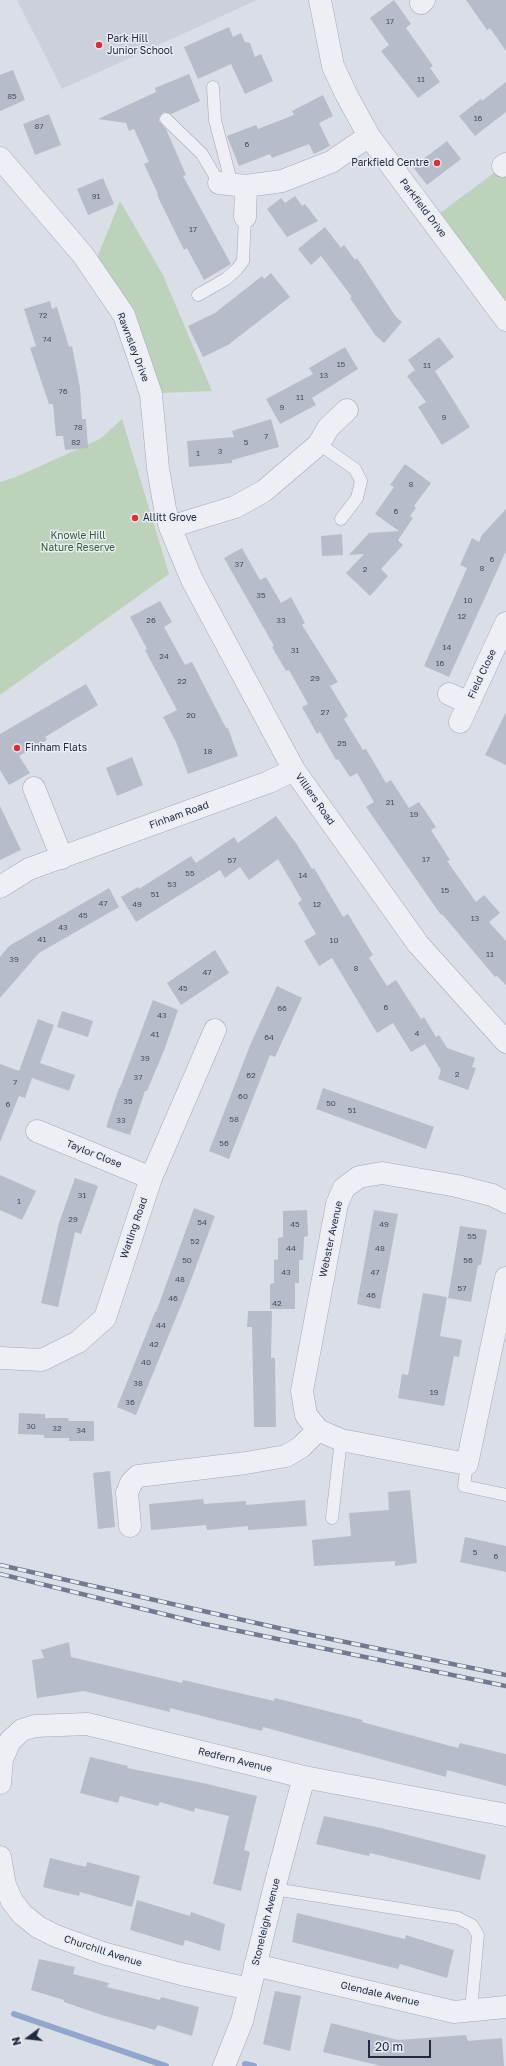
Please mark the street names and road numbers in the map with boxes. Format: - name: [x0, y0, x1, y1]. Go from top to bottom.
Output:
- street label: Parkfield Drive: [397, 176, 449, 240]
- street label: Rawnsley Drive: [114, 311, 152, 383]
- street label: Field Close: [465, 647, 499, 701]
- street label: Villiers Road: [293, 771, 337, 827]
- street label: Finham Road: [148, 799, 210, 831]
- street label: Taylor Close: [64, 1137, 124, 1171]
- street label: Watling Road: [118, 1196, 150, 1260]
- street label: Webster Avenue: [317, 1200, 345, 1278]
- street label: Redfern Avenue: [197, 1745, 273, 1775]
- street label: Stoneleigh Avenue: [249, 1877, 283, 1967]
- street label: Churchill Avenue: [62, 1933, 144, 1969]
- street label: Glendale Avenue: [339, 1979, 421, 2009]

